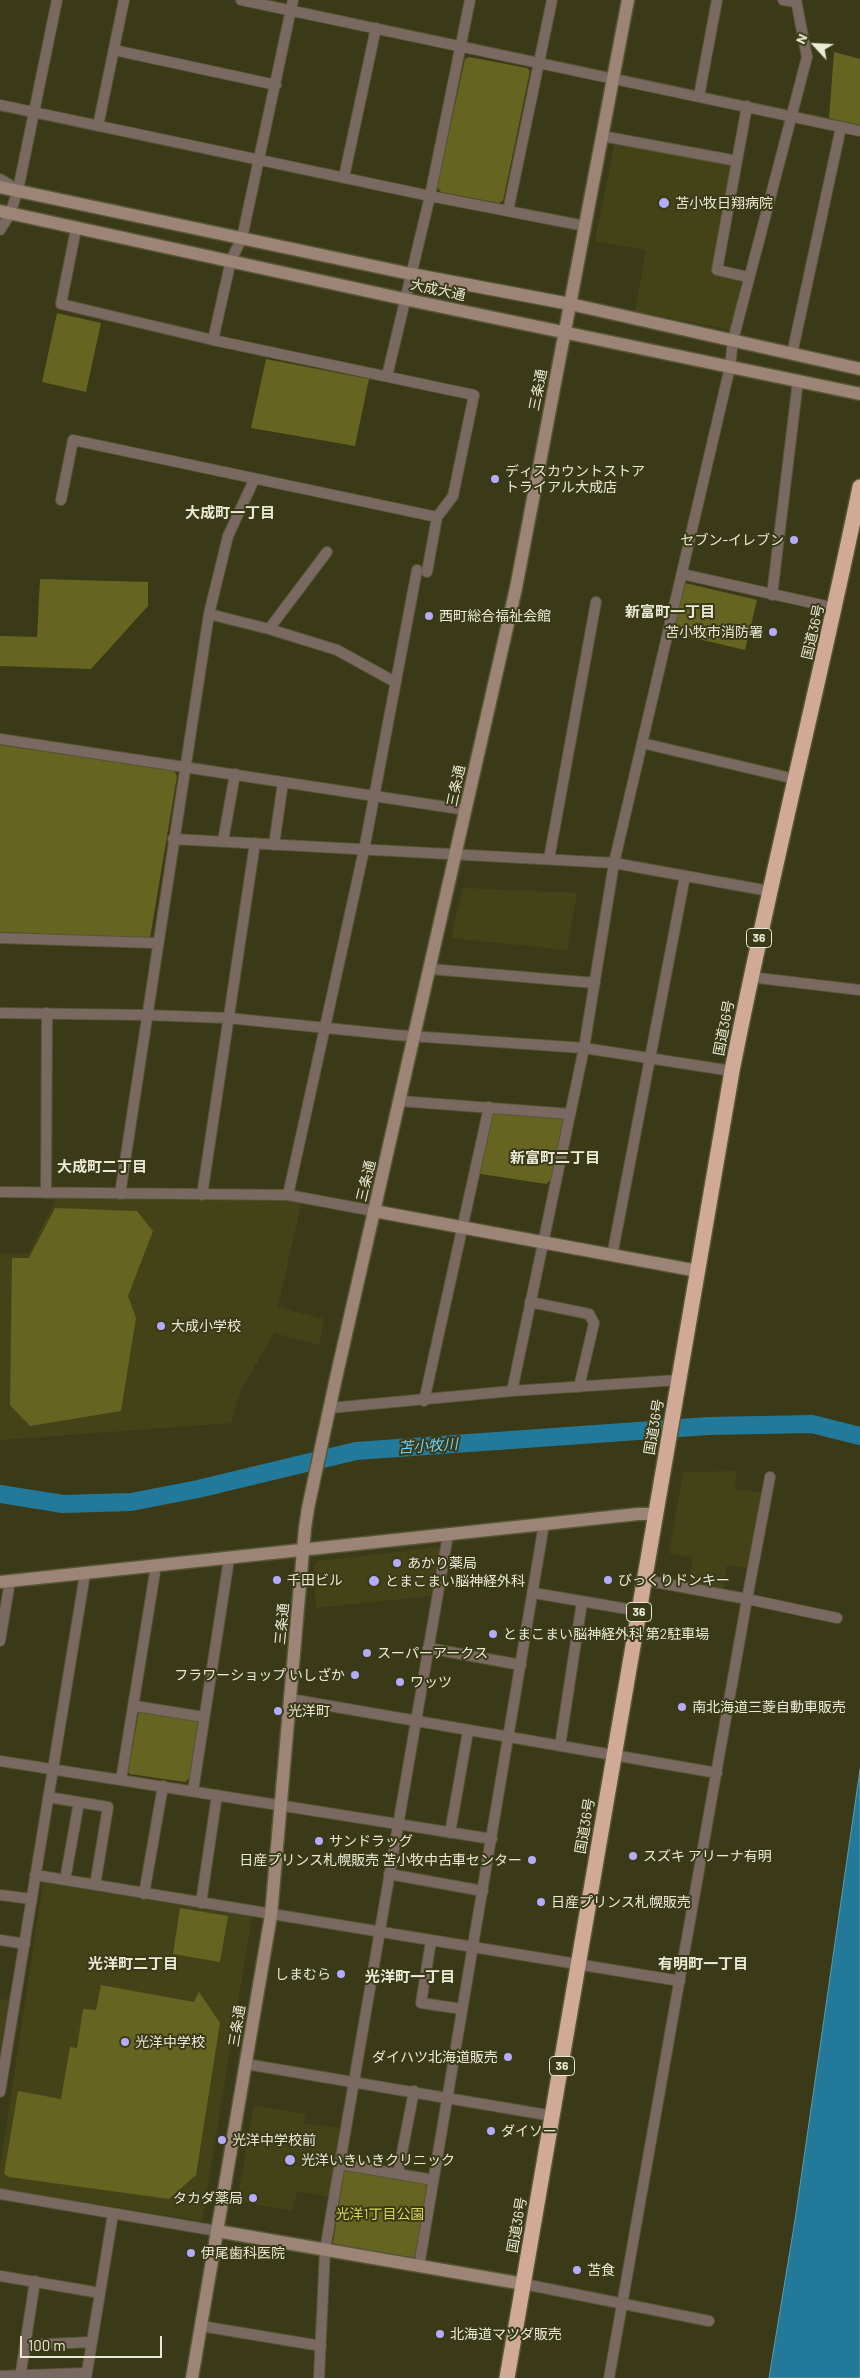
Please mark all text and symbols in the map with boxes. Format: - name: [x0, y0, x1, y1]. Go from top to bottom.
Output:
- north arrow: [790, 20, 840, 70]
- text: N: [791, 31, 811, 46]
- place label: 苫小牧日翔病院: [675, 195, 773, 211]
- marker: 苫小牧日翔病院: [657, 196, 671, 210]
- street label: 大成大通: [409, 276, 467, 304]
- street label: 三条通: [526, 368, 550, 412]
- place label: ディスカウントストア トライアル大成店: [505, 463, 645, 496]
- marker: ディスカウントストア トライアル大成店: [489, 473, 501, 485]
- district label: 大成町一丁目: [185, 504, 275, 522]
- place label: セブン-イレブン: [680, 532, 784, 548]
- marker: セブン-イレブン: [788, 534, 800, 546]
- district label: 新富町一丁目: [625, 603, 715, 621]
- street label: 国道36号: [798, 603, 828, 661]
- place label: 西町総合福祉会館: [439, 608, 551, 624]
- marker: 西町総合福祉会館: [423, 610, 435, 622]
- place label: 苫小牧市消防署: [665, 624, 763, 640]
- marker: 苫小牧市消防署: [767, 626, 779, 638]
- street label: 三条通: [443, 764, 469, 808]
- road number: 36: [746, 928, 772, 948]
- street label: 国道36号: [710, 999, 738, 1057]
- district label: 新富町二丁目: [510, 1149, 600, 1167]
- district label: 大成町二丁目: [57, 1158, 147, 1176]
- street label: 三条通: [353, 1159, 379, 1203]
- place label: 大成小学校: [171, 1318, 241, 1334]
- marker: 大成小学校: [155, 1320, 167, 1332]
- street label: 国道36号: [641, 1398, 667, 1456]
- water label: 苫小牧川: [397, 1435, 459, 1457]
- place label: あかり薬局: [407, 1555, 477, 1571]
- marker: あかり薬局: [391, 1557, 403, 1569]
- place label: 千田ビル: [287, 1572, 343, 1588]
- place label: びっくりドンキー: [618, 1572, 730, 1588]
- place label: とまこまい脳神経外科: [385, 1573, 525, 1589]
- marker: 千田ビル: [271, 1574, 283, 1586]
- marker: とまこまい脳神経外科: [367, 1574, 381, 1588]
- marker: びっくりドンキー: [602, 1574, 614, 1586]
- street label: 三条通: [272, 1602, 292, 1646]
- road number: 36: [626, 1602, 652, 1621]
- place label: とまこまい脳神経外科 第2駐車場: [503, 1626, 709, 1642]
- marker: とまこまい脳神経外科 第2駐車場: [487, 1628, 499, 1640]
- place label: スーパーアークス: [377, 1645, 488, 1661]
- marker: スーパーアークス: [361, 1647, 373, 1659]
- place label: フラワーショップ いしざか: [174, 1667, 345, 1683]
- marker: フラワーショップ いしざか: [349, 1669, 361, 1681]
- place label: ワッツ: [410, 1674, 452, 1690]
- marker: ワッツ: [394, 1676, 406, 1688]
- place label: 南北海道三菱自動車販売: [692, 1699, 846, 1715]
- marker: 南北海道三菱自動車販売: [676, 1701, 688, 1713]
- place label: 光洋町: [288, 1703, 330, 1719]
- marker: 光洋町: [272, 1705, 284, 1717]
- street label: 国道36号: [572, 1797, 598, 1855]
- place label: サンドラッグ: [329, 1833, 413, 1849]
- marker: サンドラッグ: [313, 1835, 325, 1847]
- place label: スズキ アリーナ有明: [643, 1848, 772, 1864]
- marker: スズキ アリーナ有明: [627, 1850, 639, 1862]
- place label: 日産プリンス札幌販売 苫小牧中古車センター: [239, 1852, 522, 1868]
- marker: 日産プリンス札幌販売 苫小牧中古車センター: [526, 1854, 538, 1866]
- place label: 日産プリンス札幌販売: [551, 1894, 691, 1910]
- marker: 日産プリンス札幌販売: [535, 1896, 547, 1908]
- district label: 光洋町二丁目: [88, 1955, 178, 1973]
- district label: 有明町一丁目: [658, 1955, 748, 1973]
- place label: しまむら: [275, 1966, 331, 1982]
- marker: しまむら: [335, 1968, 347, 1980]
- district label: 光洋町一丁目: [365, 1968, 455, 1986]
- street label: 三条通: [225, 2004, 249, 2048]
- place label: 光洋中学校: [135, 2034, 205, 2050]
- marker: 光洋中学校: [119, 2036, 131, 2048]
- place label: ダイハツ北海道販売: [372, 2049, 498, 2065]
- marker: ダイハツ北海道販売: [502, 2051, 514, 2063]
- road number: 36: [550, 2056, 574, 2076]
- place label: ダイソー: [501, 2123, 557, 2139]
- marker: ダイソー: [485, 2125, 497, 2137]
- place label: 光洋中学校前: [232, 2132, 316, 2148]
- marker: 光洋中学校前: [216, 2134, 228, 2146]
- place label: 光洋いきいきクリニック: [301, 2152, 455, 2168]
- marker: 光洋いきいきクリニック: [283, 2153, 297, 2167]
- place label: タカダ薬局: [173, 2190, 243, 2206]
- marker: タカダ薬局: [247, 2192, 259, 2204]
- street label: 国道36号: [504, 2196, 530, 2254]
- park label: 光洋1丁目公園: [336, 2206, 424, 2222]
- place label: 伊尾歯科医院: [201, 2245, 285, 2261]
- marker: 伊尾歯科医院: [185, 2247, 197, 2259]
- place label: 苫食: [587, 2262, 615, 2278]
- marker: 苫食: [571, 2264, 583, 2276]
- scale bar: [22, 2326, 165, 2358]
- place label: 北海道マツダ販売: [450, 2326, 562, 2342]
- marker: 北海道マツダ販売: [434, 2328, 446, 2340]
- text: 100 m: [28, 2336, 66, 2354]

